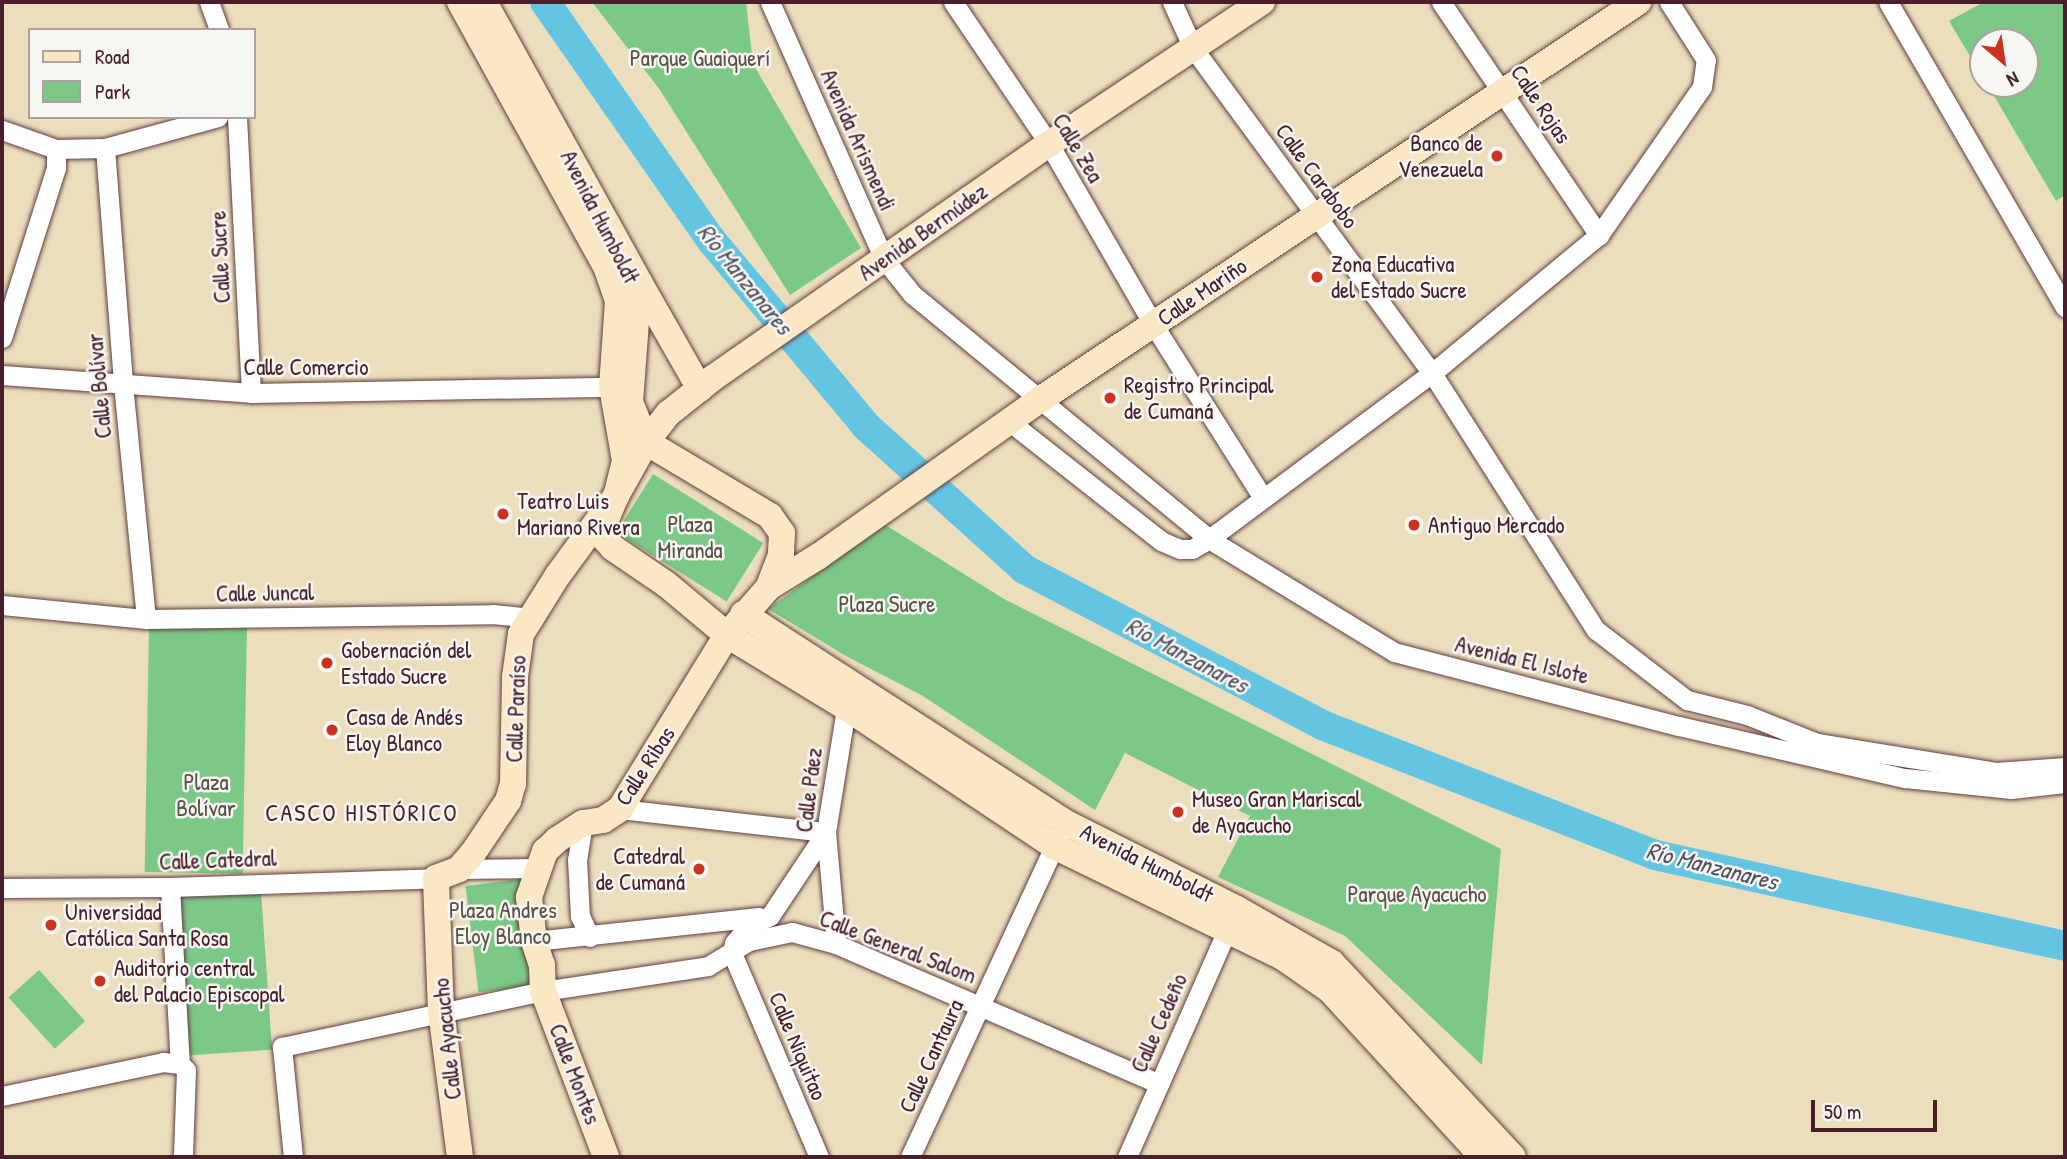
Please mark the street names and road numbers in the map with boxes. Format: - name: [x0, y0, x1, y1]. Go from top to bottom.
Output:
- street label: Calle Rojas: [1505, 59, 1577, 149]
- street label: Avenida Arismendi: [815, 65, 901, 215]
- street label: Calle Zea: [1047, 108, 1109, 188]
- street label: Calle Carabobo: [1270, 118, 1364, 234]
- street label: Avenida Humboldt: [555, 146, 645, 288]
- street label: Avenida Bermúdez: [853, 177, 993, 287]
- street label: Calle Sucre: [204, 210, 236, 304]
- street label: Calle Mariño: [1152, 252, 1252, 332]
- street label: Calle Bolívar: [81, 332, 117, 440]
- street label: Calle Comercio: [244, 353, 368, 381]
- street label: Calle Juncal: [216, 578, 314, 608]
- street label: Avenida El Islote: [1452, 630, 1592, 690]
- street label: Calle Paraíso: [500, 655, 532, 763]
- street label: Calle Ribas: [609, 721, 681, 811]
- street label: Calle Páez: [790, 746, 828, 834]
- street label: Avenida Humboldt: [1076, 818, 1218, 908]
- street label: Calle Catedral: [159, 844, 277, 876]
- street label: Calle General Salom: [816, 904, 980, 990]
- street label: Calle Cedeño: [1125, 969, 1193, 1077]
- street label: Calle Ayacucho: [427, 977, 467, 1101]
- street label: Calle Niquitao: [763, 988, 833, 1104]
- street label: Calle Cantaura: [893, 995, 969, 1117]
- street label: Calle Montes: [543, 1020, 607, 1128]

